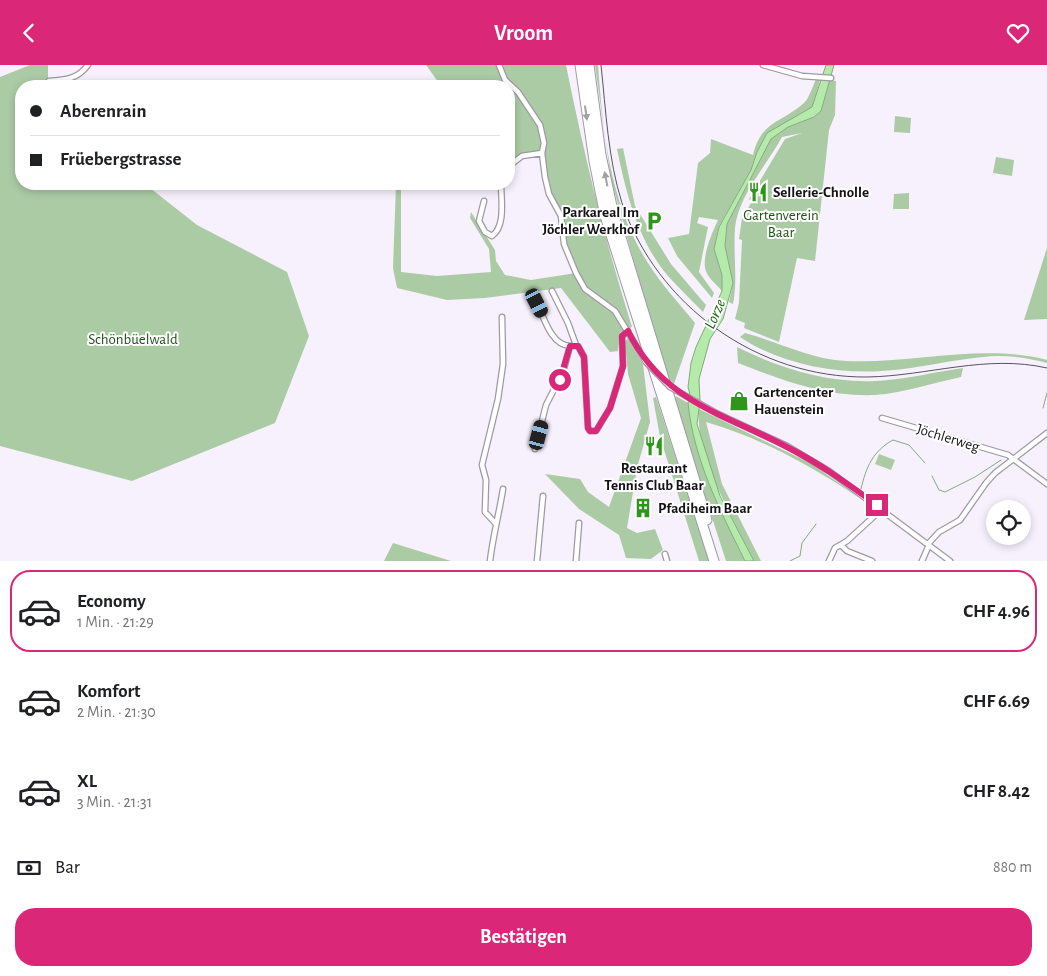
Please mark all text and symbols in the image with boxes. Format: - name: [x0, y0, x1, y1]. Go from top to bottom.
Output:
- icon: back: [15, 19, 43, 47]
- icon: heart: [1004, 19, 1032, 47]
- text: Vroom: [494, 22, 553, 44]
- text: Aberenrain: [60, 102, 147, 121]
- one-way arrow: [583, 106, 591, 122]
- text: Früebergstrasse: [60, 150, 181, 169]
- one-way arrow: [601, 171, 609, 187]
- restaurant icon: Sellerie-Chnolle: [747, 181, 769, 203]
- place label: Sellerie-Chnolle: [773, 185, 869, 200]
- place label: Parkareal Im Jöchler Werkhof: [542, 205, 640, 237]
- park label: Gartenverein Baar: [743, 208, 819, 240]
- parking icon: Parkareal Im Jöchler Werkhof: [643, 210, 665, 232]
- car: [523, 286, 550, 320]
- water label: Lorze: [701, 297, 729, 331]
- park label: Schönbüelwald: [88, 332, 178, 347]
- route start: [549, 369, 571, 391]
- place label: Gartencenter Hauenstein: [754, 385, 834, 417]
- shop icon: Gartencenter Hauenstein: [728, 390, 750, 412]
- car: [527, 419, 550, 451]
- street label: Jöchlerweg: [915, 421, 982, 455]
- restaurant icon: Restaurant Tennis Club Baar: [643, 435, 665, 457]
- place label: Restaurant Tennis Club Baar: [604, 461, 704, 493]
- route end: [866, 494, 888, 516]
- building icon: Pfadiheim Baar: [632, 497, 654, 519]
- map controls: [986, 500, 1031, 545]
- button: locate: [986, 500, 1031, 545]
- place label: Pfadiheim Baar: [658, 501, 753, 516]
- icon: car: [17, 589, 62, 634]
- text: Economy: [77, 592, 146, 611]
- text: CHF 4.96: [963, 602, 1030, 621]
- text: 1 Min. · 21:29: [77, 614, 154, 630]
- icon: car: [17, 679, 62, 724]
- text: Komfort: [77, 682, 141, 701]
- text: CHF 6.69: [964, 692, 1030, 711]
- text: 2 Min. · 21:30: [77, 704, 156, 720]
- icon: car: [17, 769, 62, 814]
- text: XL: [77, 772, 97, 791]
- text: CHF 8.42: [963, 782, 1030, 801]
- text: 3 Min. · 21:31: [77, 794, 152, 810]
- icon: cash: [15, 854, 43, 882]
- text: Bar: [55, 858, 80, 877]
- text: 880 m: [993, 859, 1032, 875]
- button: Bestätigen: [15, 908, 1032, 966]

